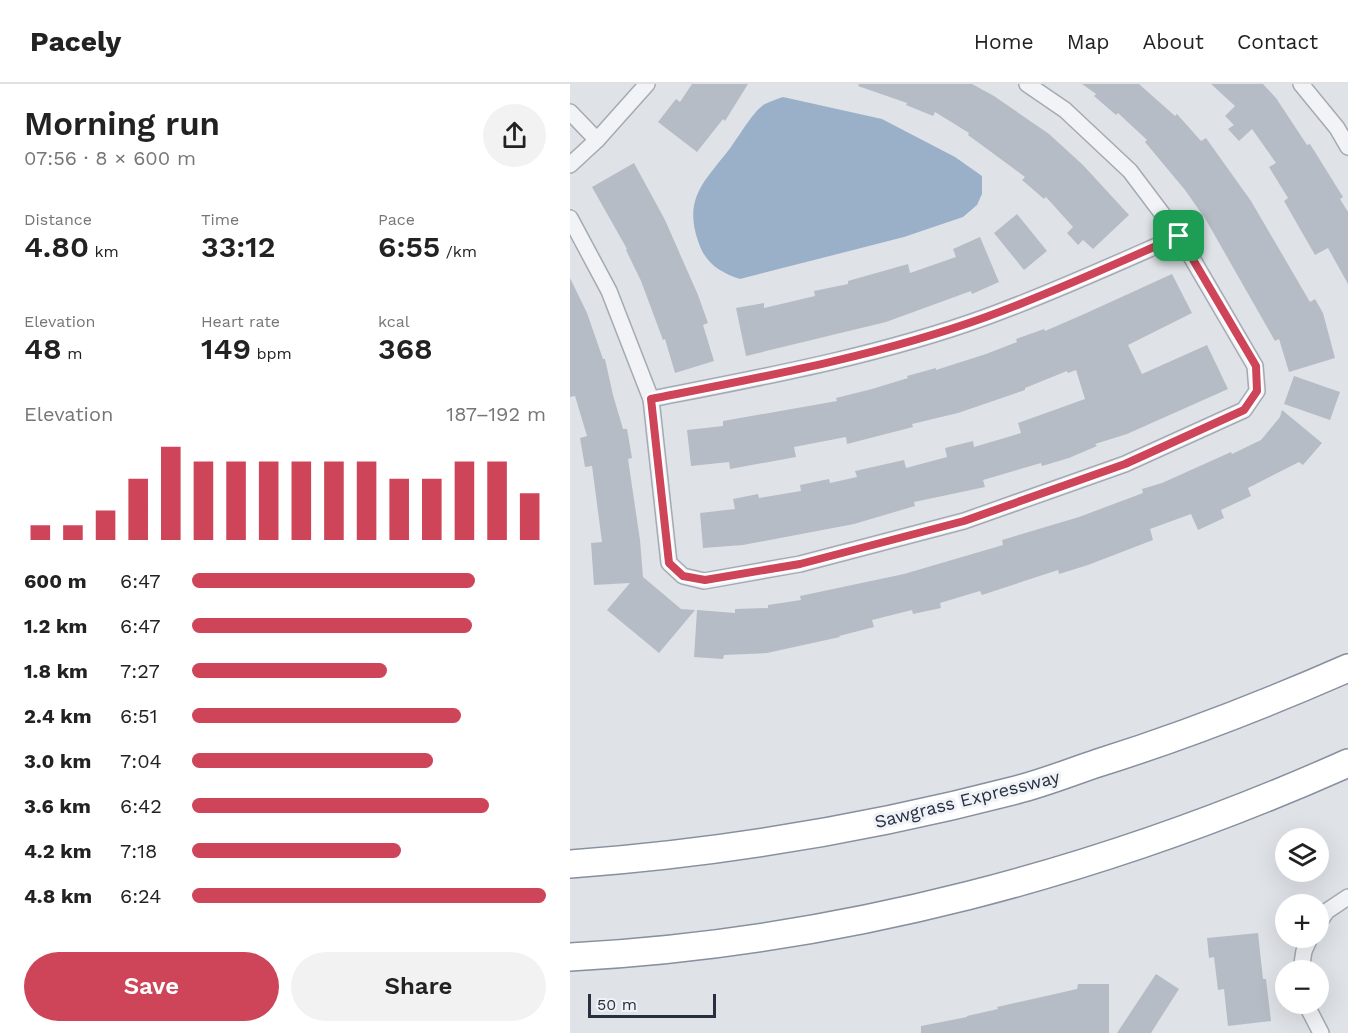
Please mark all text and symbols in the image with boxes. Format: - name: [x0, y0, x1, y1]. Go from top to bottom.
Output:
- text: Pacely: [30, 25, 121, 58]
- text: Home: [974, 29, 1034, 54]
- text: Map: [1067, 29, 1110, 54]
- text: About: [1143, 29, 1204, 54]
- text: Contact: [1237, 29, 1318, 54]
- text: Morning run: [24, 104, 220, 143]
- button: share: [483, 104, 546, 167]
- text: 07:56 · 8 × 600 m: [24, 146, 196, 170]
- text: Distance: [24, 210, 92, 229]
- text: Time: [201, 210, 239, 229]
- text: Pace: [378, 210, 415, 229]
- pin: [1153, 210, 1204, 261]
- icon: arrive: [1162, 219, 1195, 252]
- text: 4.80: [24, 229, 89, 264]
- text: 33:12: [201, 229, 276, 264]
- text: 6:55: [378, 229, 440, 264]
- text: km: [89, 242, 119, 261]
- text: /km: [440, 242, 477, 261]
- text: Elevation: [24, 312, 95, 331]
- text: Heart rate: [201, 312, 280, 331]
- text: kcal: [378, 312, 410, 331]
- text: 48: [24, 331, 62, 366]
- text: 149: [201, 331, 251, 366]
- text: 368: [378, 331, 433, 366]
- text: m: [62, 344, 82, 363]
- text: bpm: [251, 344, 292, 363]
- text: Elevation: [24, 402, 113, 426]
- text: 187–192 m: [446, 402, 546, 426]
- text: 600 m: [24, 569, 87, 593]
- text: 6:47: [120, 569, 161, 593]
- text: 1.2 km: [24, 614, 87, 638]
- text: 6:47: [120, 614, 161, 638]
- text: 1.8 km: [24, 659, 88, 683]
- text: 7:27: [120, 659, 160, 683]
- text: 2.4 km: [24, 704, 92, 728]
- text: 6:51: [120, 704, 158, 728]
- text: 3.0 km: [24, 749, 91, 773]
- text: 7:04: [120, 749, 162, 773]
- street label: Sawgrass Expressway: [872, 766, 1062, 832]
- text: 3.6 km: [24, 794, 91, 818]
- text: 6:42: [120, 794, 162, 818]
- map controls: [1275, 828, 1329, 1014]
- button: layers: [1275, 828, 1329, 882]
- text: 4.2 km: [24, 839, 92, 863]
- text: 7:18: [120, 839, 157, 863]
- text: 4.8 km: [24, 884, 92, 908]
- text: 6:24: [120, 884, 161, 908]
- button: +: [1275, 894, 1329, 948]
- button: Save: [24, 952, 279, 1021]
- button: Share: [291, 952, 546, 1021]
- button: −: [1275, 960, 1329, 1014]
- scale bar: [588, 991, 716, 1018]
- text: 50 m: [597, 995, 637, 1014]

